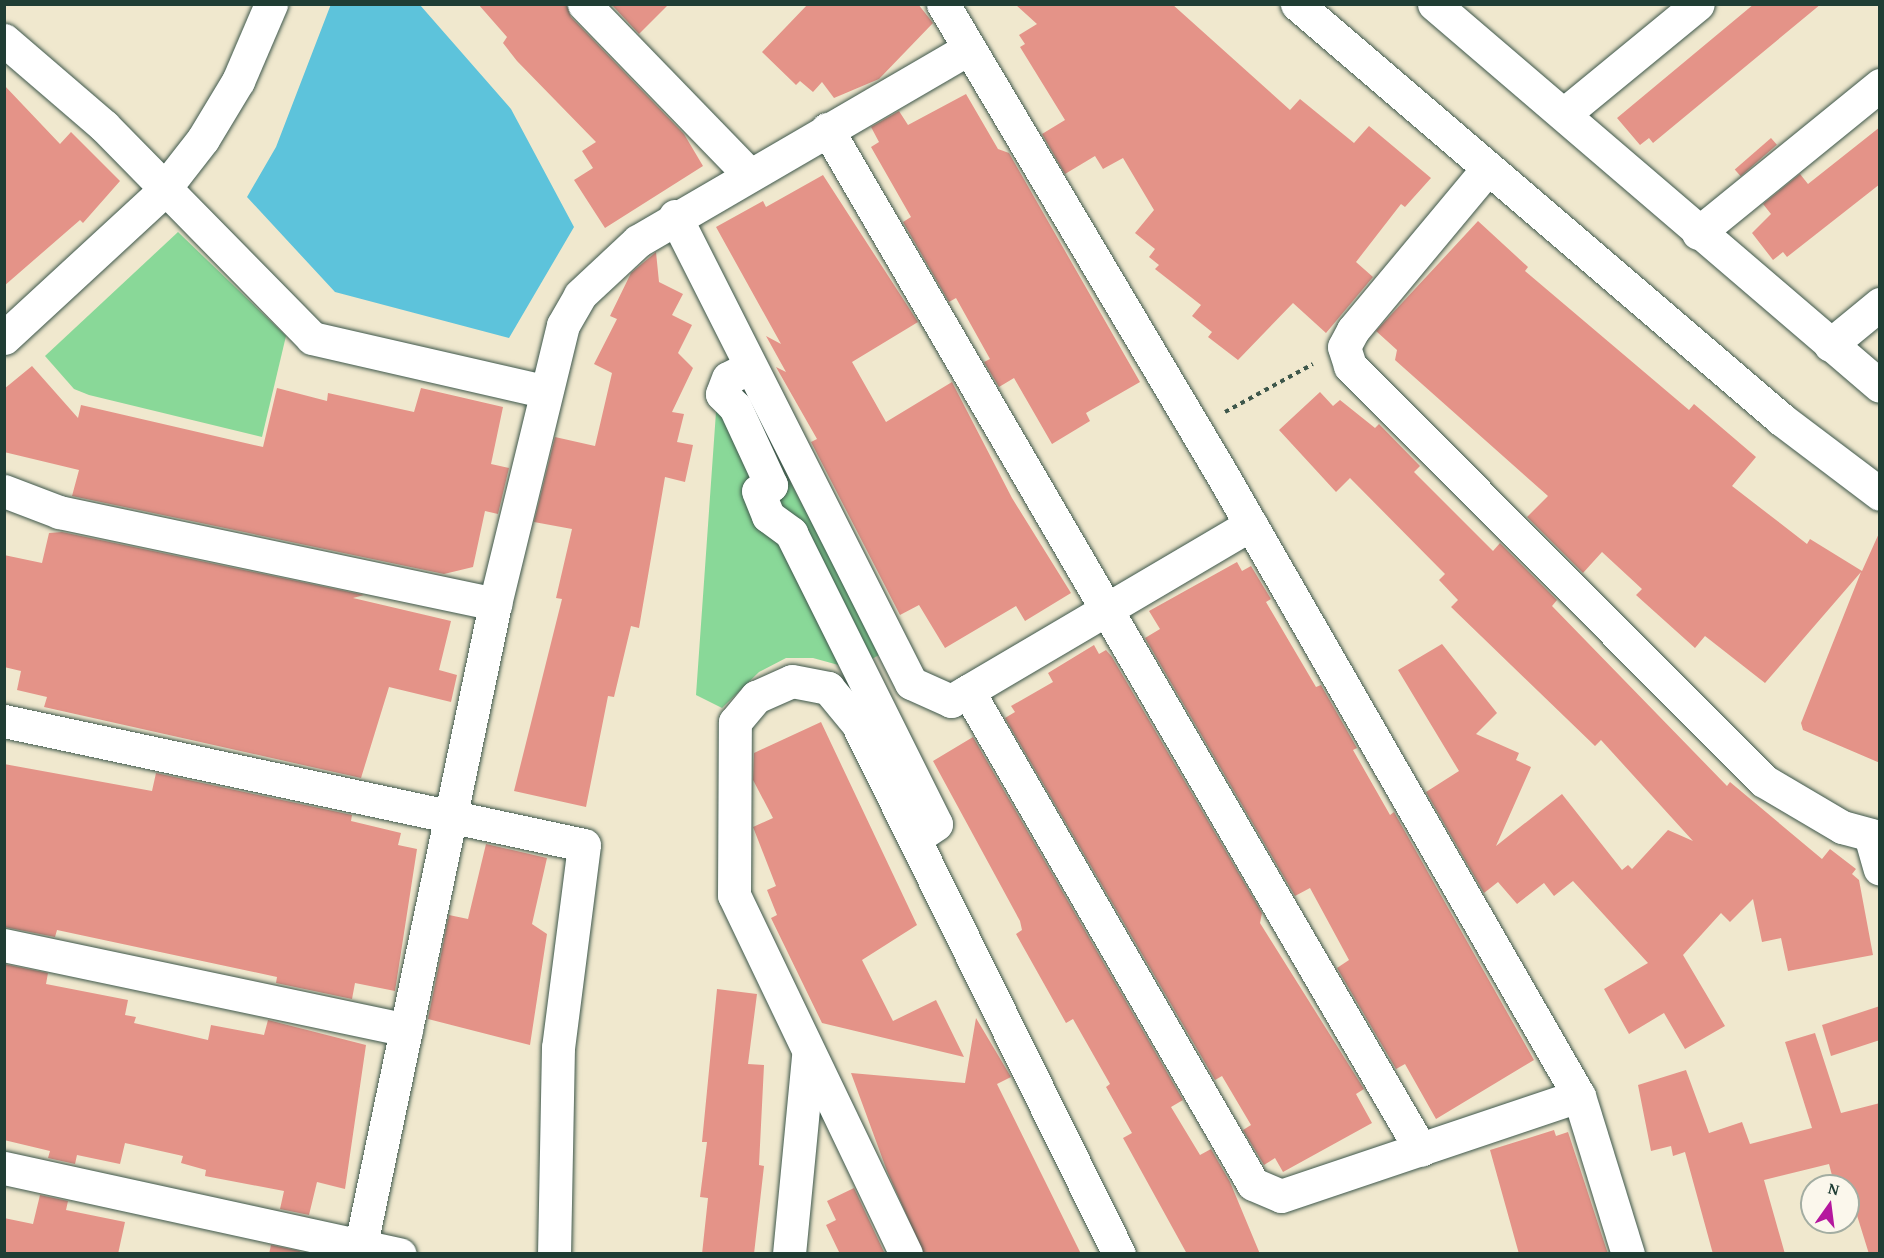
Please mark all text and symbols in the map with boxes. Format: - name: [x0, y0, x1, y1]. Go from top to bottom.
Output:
- north arrow: [1800, 1174, 1860, 1234]
- text: N: [1826, 1176, 1842, 1201]

